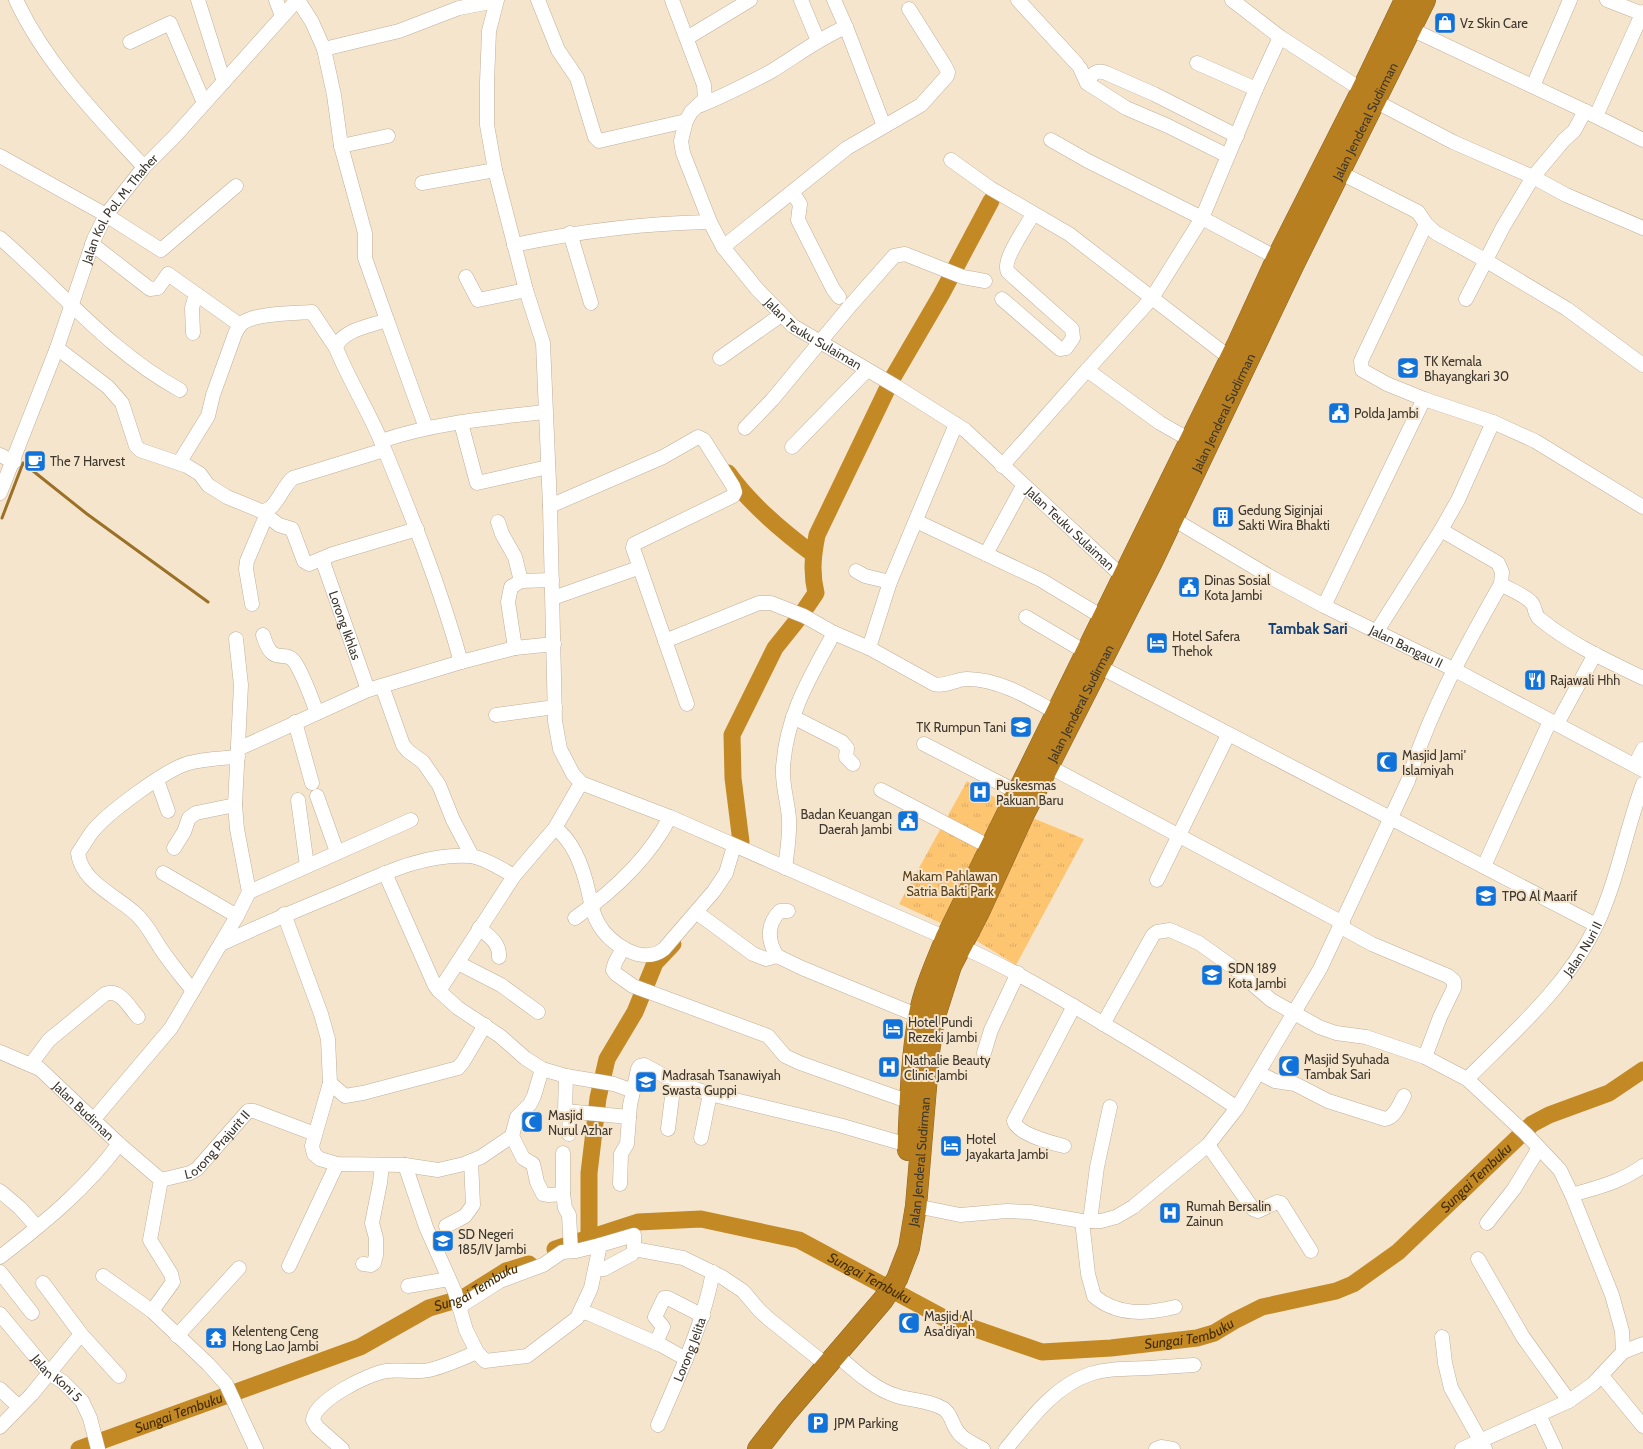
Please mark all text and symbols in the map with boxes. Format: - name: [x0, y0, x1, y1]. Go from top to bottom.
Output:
- shop icon: Vz Skin Care: [1432, 10, 1458, 36]
- place label: Vz Skin Care: [1460, 15, 1528, 31]
- street label: Jalan Jenderal Sudirman: [1328, 60, 1401, 184]
- street label: Jalan Kol. Pol. M. Thaher: [78, 150, 161, 267]
- street label: Jalan Teuku Sulaiman: [761, 293, 865, 373]
- street label: Jalan Jenderal Sudirman: [1188, 351, 1258, 475]
- place label: TK Kemala Bhayangkari 30: [1424, 353, 1509, 384]
- school or university icon: TK Kemala Bhayangkari 30: [1395, 355, 1421, 381]
- public building icon: Polda Jambi: [1326, 400, 1352, 426]
- place label: Polda Jambi: [1354, 405, 1419, 421]
- cafe icon: The 7 Harvest: [22, 448, 48, 474]
- place label: The 7 Harvest: [50, 453, 126, 469]
- street label: Jalan Teuku Sulaiman: [1022, 482, 1118, 573]
- place label: Gedung Siginjai Sakti Wira Bhakti: [1238, 502, 1330, 533]
- building icon: Gedung Siginjai Sakti Wira Bhakti: [1210, 504, 1236, 530]
- place label: Dinas Sosial Kota Jambi: [1204, 572, 1270, 603]
- public building icon: Dinas Sosial Kota Jambi: [1176, 574, 1202, 600]
- street label: Lorong Ikhlas: [326, 588, 365, 662]
- district label: Tambak Sari: [1268, 620, 1348, 638]
- street label: Jalan Bangau II: [1366, 621, 1446, 671]
- place label: Hotel Safera Thehok: [1172, 628, 1241, 659]
- hotel icon: Hotel Safera Thehok: [1144, 630, 1170, 656]
- street label: Jalan Jenderal Sudirman: [1043, 642, 1117, 766]
- restaurant icon: Rajawali Hhh: [1522, 667, 1548, 693]
- place label: Rajawali Hhh: [1550, 672, 1620, 689]
- school or university icon: TK Rumpun Tani: [1008, 714, 1034, 740]
- place label: TK Rumpun Tani: [916, 719, 1006, 735]
- place label: Masjid Jami' Islamiyah: [1402, 747, 1466, 778]
- mosque icon: Masjid Jami' Islamiyah: [1374, 749, 1400, 775]
- place label: Puskesmas Pakuan Baru: [996, 777, 1064, 808]
- hospital icon: Puskesmas Pakuan Baru: [967, 779, 993, 805]
- place label: Badan Keuangan Daerah Jambi: [800, 806, 892, 837]
- public building icon: Badan Keuangan Daerah Jambi: [895, 808, 921, 834]
- park label: Makam Pahlawan Satria Bakti Park: [902, 868, 998, 899]
- school or university icon: TPQ Al Maarif: [1473, 883, 1499, 909]
- place label: TPQ Al Maarif: [1502, 888, 1578, 904]
- street label: Jalan Nuri II: [1559, 919, 1605, 980]
- place label: SDN 189 Kota Jambi: [1228, 960, 1286, 991]
- school or university icon: SDN 189 Kota Jambi: [1199, 962, 1225, 988]
- place label: Hotel Pundi Rezeki Jambi: [908, 1014, 977, 1045]
- hotel icon: Hotel Pundi Rezeki Jambi: [880, 1016, 906, 1042]
- place label: Masjid Syuhada Tambak Sari: [1304, 1051, 1390, 1082]
- place label: Nathalie Beauty Clinic Jambi: [904, 1052, 991, 1083]
- mosque icon: Masjid Syuhada Tambak Sari: [1276, 1053, 1302, 1079]
- hospital icon: Nathalie Beauty Clinic Jambi: [876, 1054, 902, 1080]
- place label: Madrasah Tsanawiyah Swasta Guppi: [662, 1067, 781, 1098]
- school or university icon: Madrasah Tsanawiyah Swasta Guppi: [633, 1069, 659, 1095]
- street label: Jalan Budiman: [49, 1077, 118, 1143]
- street label: Jalan Jenderal Sudirman: [905, 1097, 933, 1228]
- street label: Lorong Prajurit II: [183, 1107, 253, 1182]
- place label: Masjid Nurul Azhar: [548, 1107, 613, 1138]
- mosque icon: Masjid Nurul Azhar: [519, 1109, 545, 1135]
- place label: Hotel Jayakarta Jambi: [965, 1131, 1048, 1162]
- hotel icon: Hotel Jayakarta Jambi: [938, 1133, 964, 1159]
- water label: Sungai Tembuku: [1436, 1139, 1516, 1216]
- place label: Rumah Bersalin Zainun: [1186, 1198, 1271, 1229]
- hospital icon: Rumah Bersalin Zainun: [1157, 1200, 1183, 1226]
- place label: SD Negeri 185/IV Jambi: [458, 1226, 526, 1257]
- school or university icon: SD Negeri 185/IV Jambi: [430, 1228, 456, 1254]
- water label: Sungai Tembuku: [825, 1248, 915, 1308]
- water label: Sungai Tembuku: [432, 1259, 520, 1315]
- place label: Masjid Al Asa'diyah: [924, 1308, 975, 1339]
- mosque icon: Masjid Al Asa'diyah: [896, 1310, 922, 1336]
- street label: Lorong Jelita: [670, 1314, 709, 1384]
- water label: Sungai Tembuku: [1143, 1314, 1237, 1353]
- place label: Kelenteng Ceng Hong Lao Jambi: [232, 1323, 319, 1354]
- temple icon: Kelenteng Ceng Hong Lao Jambi: [203, 1325, 229, 1351]
- street label: Jalan Koni 5: [28, 1350, 86, 1405]
- water label: Sungai Tembuku: [132, 1389, 225, 1437]
- parking icon: JPM Parking: [805, 1410, 831, 1436]
- place label: JPM Parking: [833, 1415, 899, 1431]

